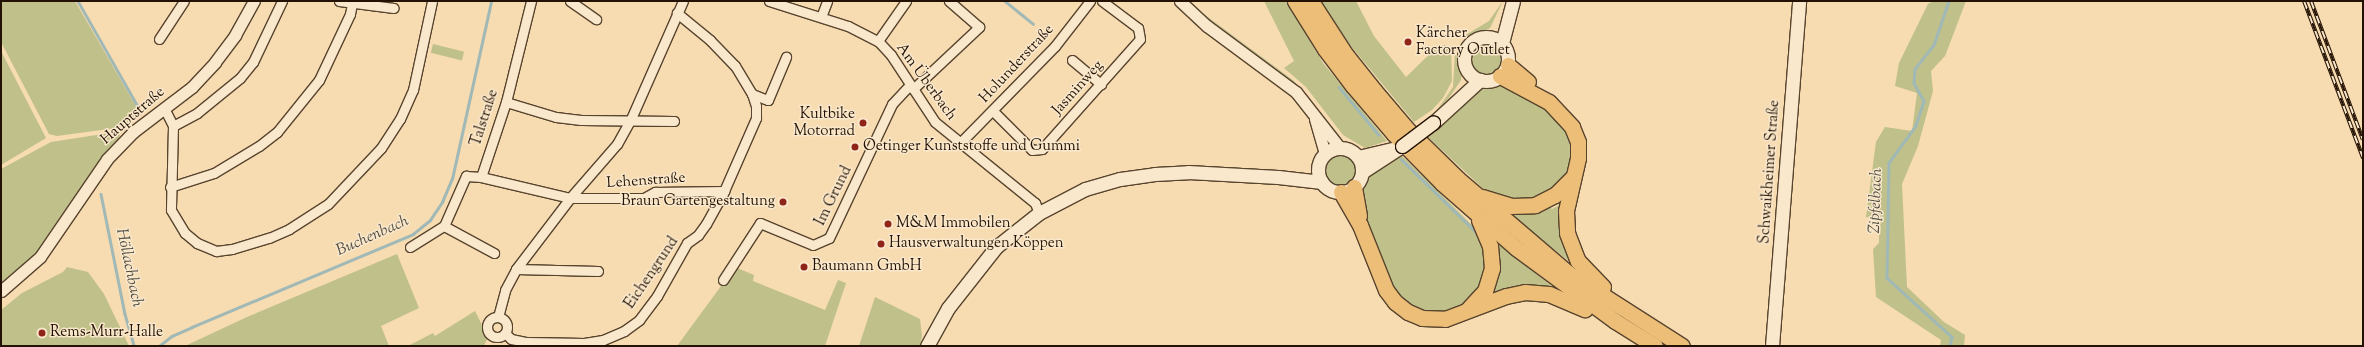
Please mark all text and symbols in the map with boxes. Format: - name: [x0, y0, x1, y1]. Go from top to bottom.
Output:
- street label: Holunderstraße: [976, 21, 1058, 107]
- place label: Kärcher Factory Outlet: [1416, 24, 1510, 59]
- marker: Kärcher Factory Outlet: [1403, 37, 1413, 47]
- street label: Am Überbach: [892, 40, 960, 124]
- street label: Jasminweg: [1049, 57, 1107, 119]
- street label: Hauptstraße: [97, 83, 169, 149]
- street label: Talstraße: [467, 87, 503, 149]
- street label: Schwaikheimer Straße: [1756, 99, 1784, 245]
- place label: Kultbike Motorrad: [794, 105, 855, 140]
- marker: Kultbike Motorrad: [858, 118, 868, 128]
- place label: Oetinger Kunststoffe und Gummi: [863, 138, 1080, 156]
- marker: Oetinger Kunststoffe und Gummi: [850, 142, 860, 152]
- street label: Im Grund: [812, 163, 856, 229]
- water label: Zipfelbach: [1866, 168, 1888, 234]
- street label: Lehenstraße: [606, 169, 686, 193]
- place label: Braun Gartengestaltung: [621, 193, 775, 211]
- marker: Braun Gartengestaltung: [778, 197, 788, 207]
- water label: Buchenbach: [334, 213, 412, 261]
- place label: M&M Immobilen: [896, 215, 1011, 233]
- marker: M&M Immobilen: [883, 219, 893, 229]
- water label: Höllachbach: [110, 227, 146, 309]
- street label: Eichengrund: [621, 234, 683, 312]
- place label: Hausverwaltungen Köppen: [889, 235, 1064, 253]
- marker: Hausverwaltungen Köppen: [876, 239, 886, 249]
- place label: Baumann GmbH: [812, 258, 922, 276]
- marker: Baumann GmbH: [799, 262, 809, 272]
- place label: Rems-Murr-Halle: [50, 324, 163, 342]
- marker: Rems-Murr-Halle: [37, 328, 47, 338]

